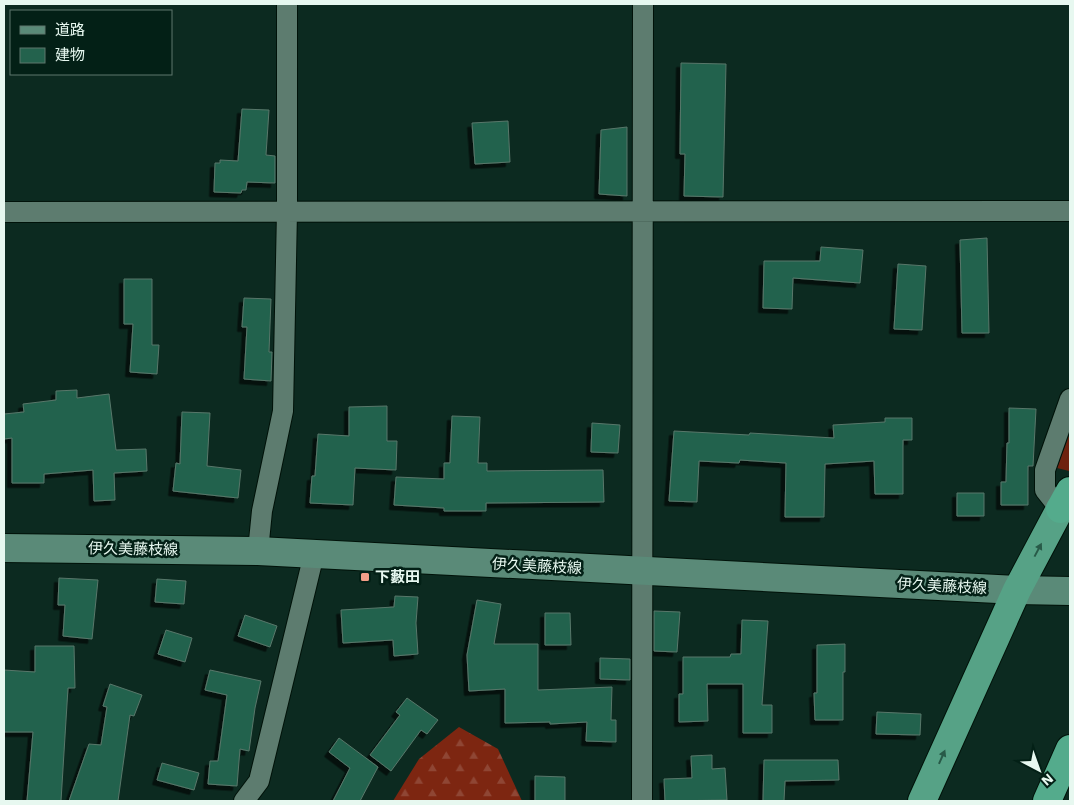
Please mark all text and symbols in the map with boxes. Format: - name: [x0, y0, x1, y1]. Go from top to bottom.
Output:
- legend: [10, 10, 172, 75]
- text: 道路: [55, 21, 85, 39]
- text: 建物: [55, 46, 85, 64]
- street label: 伊久美藤枝線: [88, 539, 178, 559]
- one-way arrow: [1034, 542, 1042, 557]
- street label: 伊久美藤枝線: [492, 555, 582, 577]
- place label: 下藪田: [375, 568, 420, 586]
- marker: 下藪田: [359, 571, 371, 583]
- street label: 伊久美藤枝線: [897, 575, 987, 597]
- north arrow: [1014, 745, 1064, 795]
- one-way arrow: [938, 750, 946, 764]
- text: N: [1038, 770, 1057, 789]

